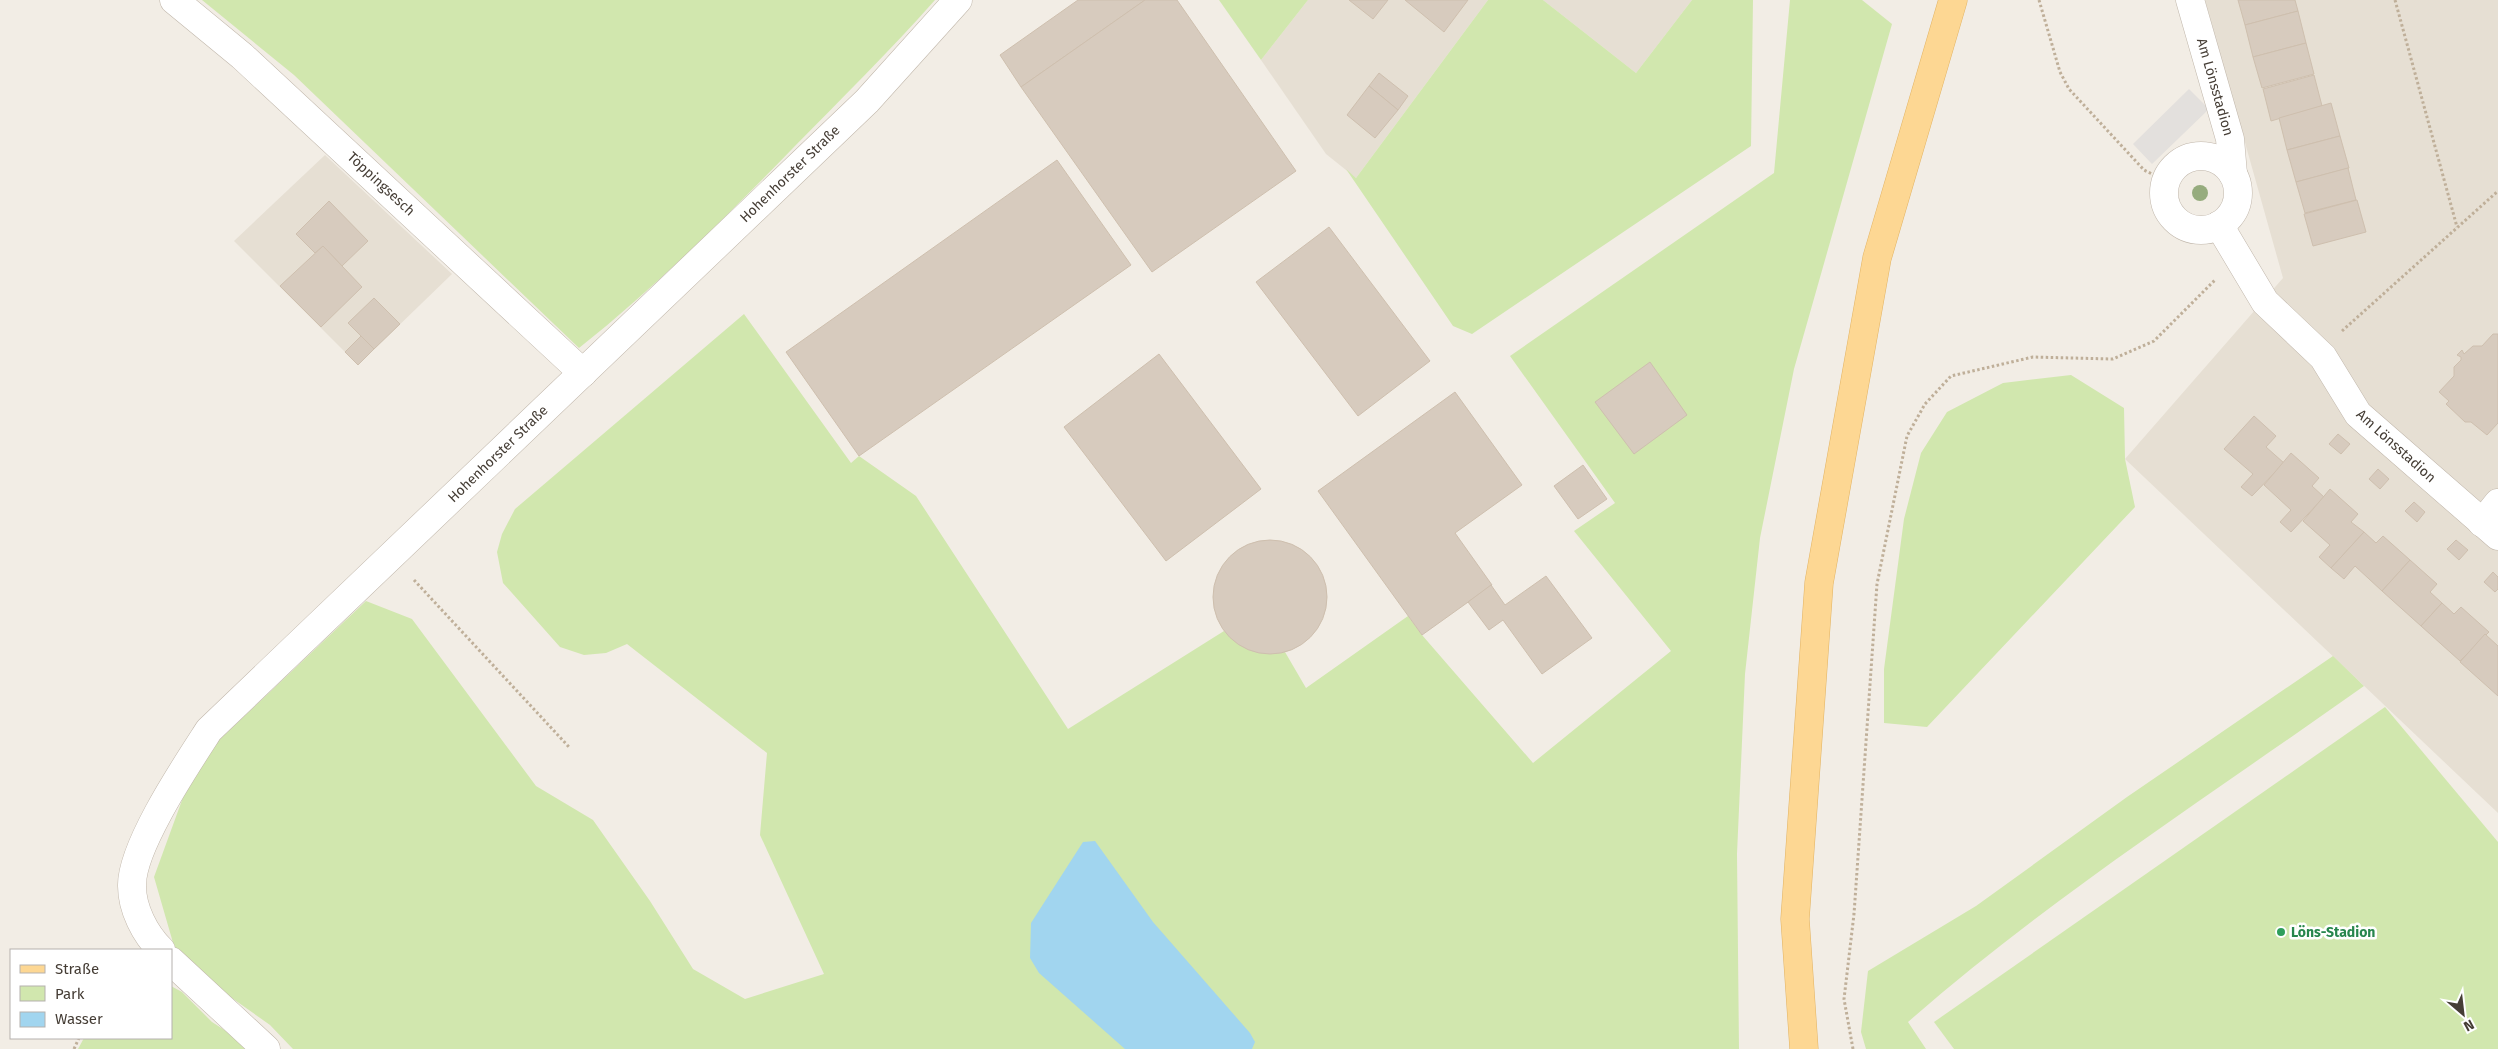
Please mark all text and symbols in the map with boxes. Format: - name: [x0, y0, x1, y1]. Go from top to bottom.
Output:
- street label: Am Lönsstadion: [2193, 36, 2237, 138]
- street label: Hohenhorster Straße: [736, 122, 844, 226]
- street label: Töppingsesch: [344, 148, 418, 220]
- street label: Hohenhorster Straße: [444, 402, 552, 506]
- street label: Am Lönsstadion: [2353, 406, 2439, 486]
- place label: Löns-Stadion: [2291, 924, 2375, 941]
- marker: Löns-Stadion: [2275, 926, 2287, 938]
- legend: [10, 949, 172, 1039]
- text: Straße: [55, 960, 99, 978]
- text: Park: [55, 985, 85, 1003]
- north arrow: [2438, 989, 2488, 1039]
- text: Wasser: [55, 1010, 103, 1028]
- text: N: [2461, 1015, 2477, 1035]

